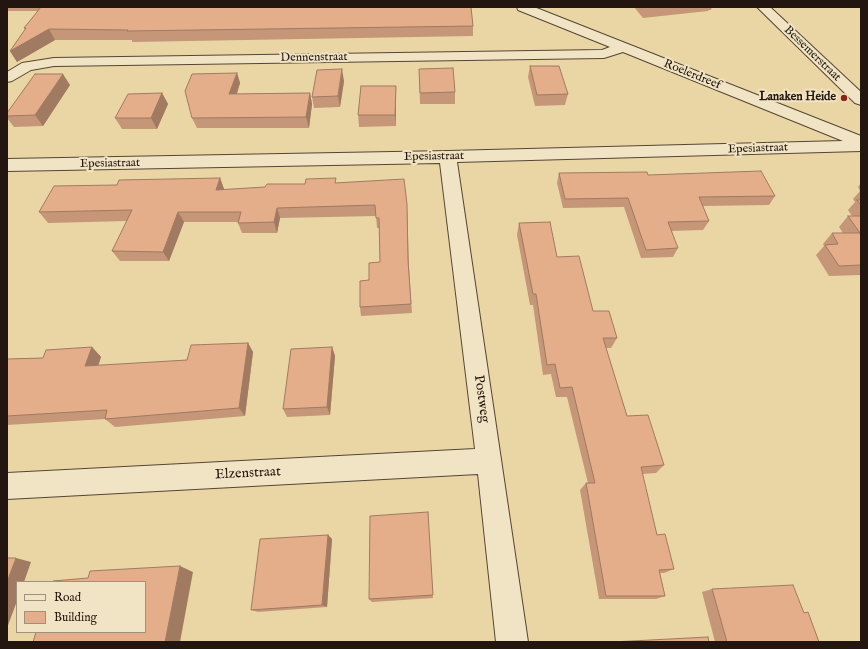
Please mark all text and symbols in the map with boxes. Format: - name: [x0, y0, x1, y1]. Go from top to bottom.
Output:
- street label: Bessemerstraat: [780, 23, 844, 85]
- street label: Dennenstraat: [280, 50, 348, 66]
- street label: Roelerdreef: [661, 57, 723, 93]
- place label: Lanaken Heide: [759, 91, 836, 105]
- marker: Lanaken Heide: [839, 93, 849, 103]
- street label: Epesiastraat: [728, 141, 788, 157]
- street label: Epesiastraat: [404, 149, 464, 165]
- street label: Epesiastraat: [80, 156, 140, 172]
- street label: Postweg: [469, 374, 493, 424]
- street label: Elzenstraat: [215, 464, 281, 484]
- legend: [16, 581, 146, 633]
- text: Road: [54, 590, 81, 605]
- text: Building: [54, 610, 97, 625]

